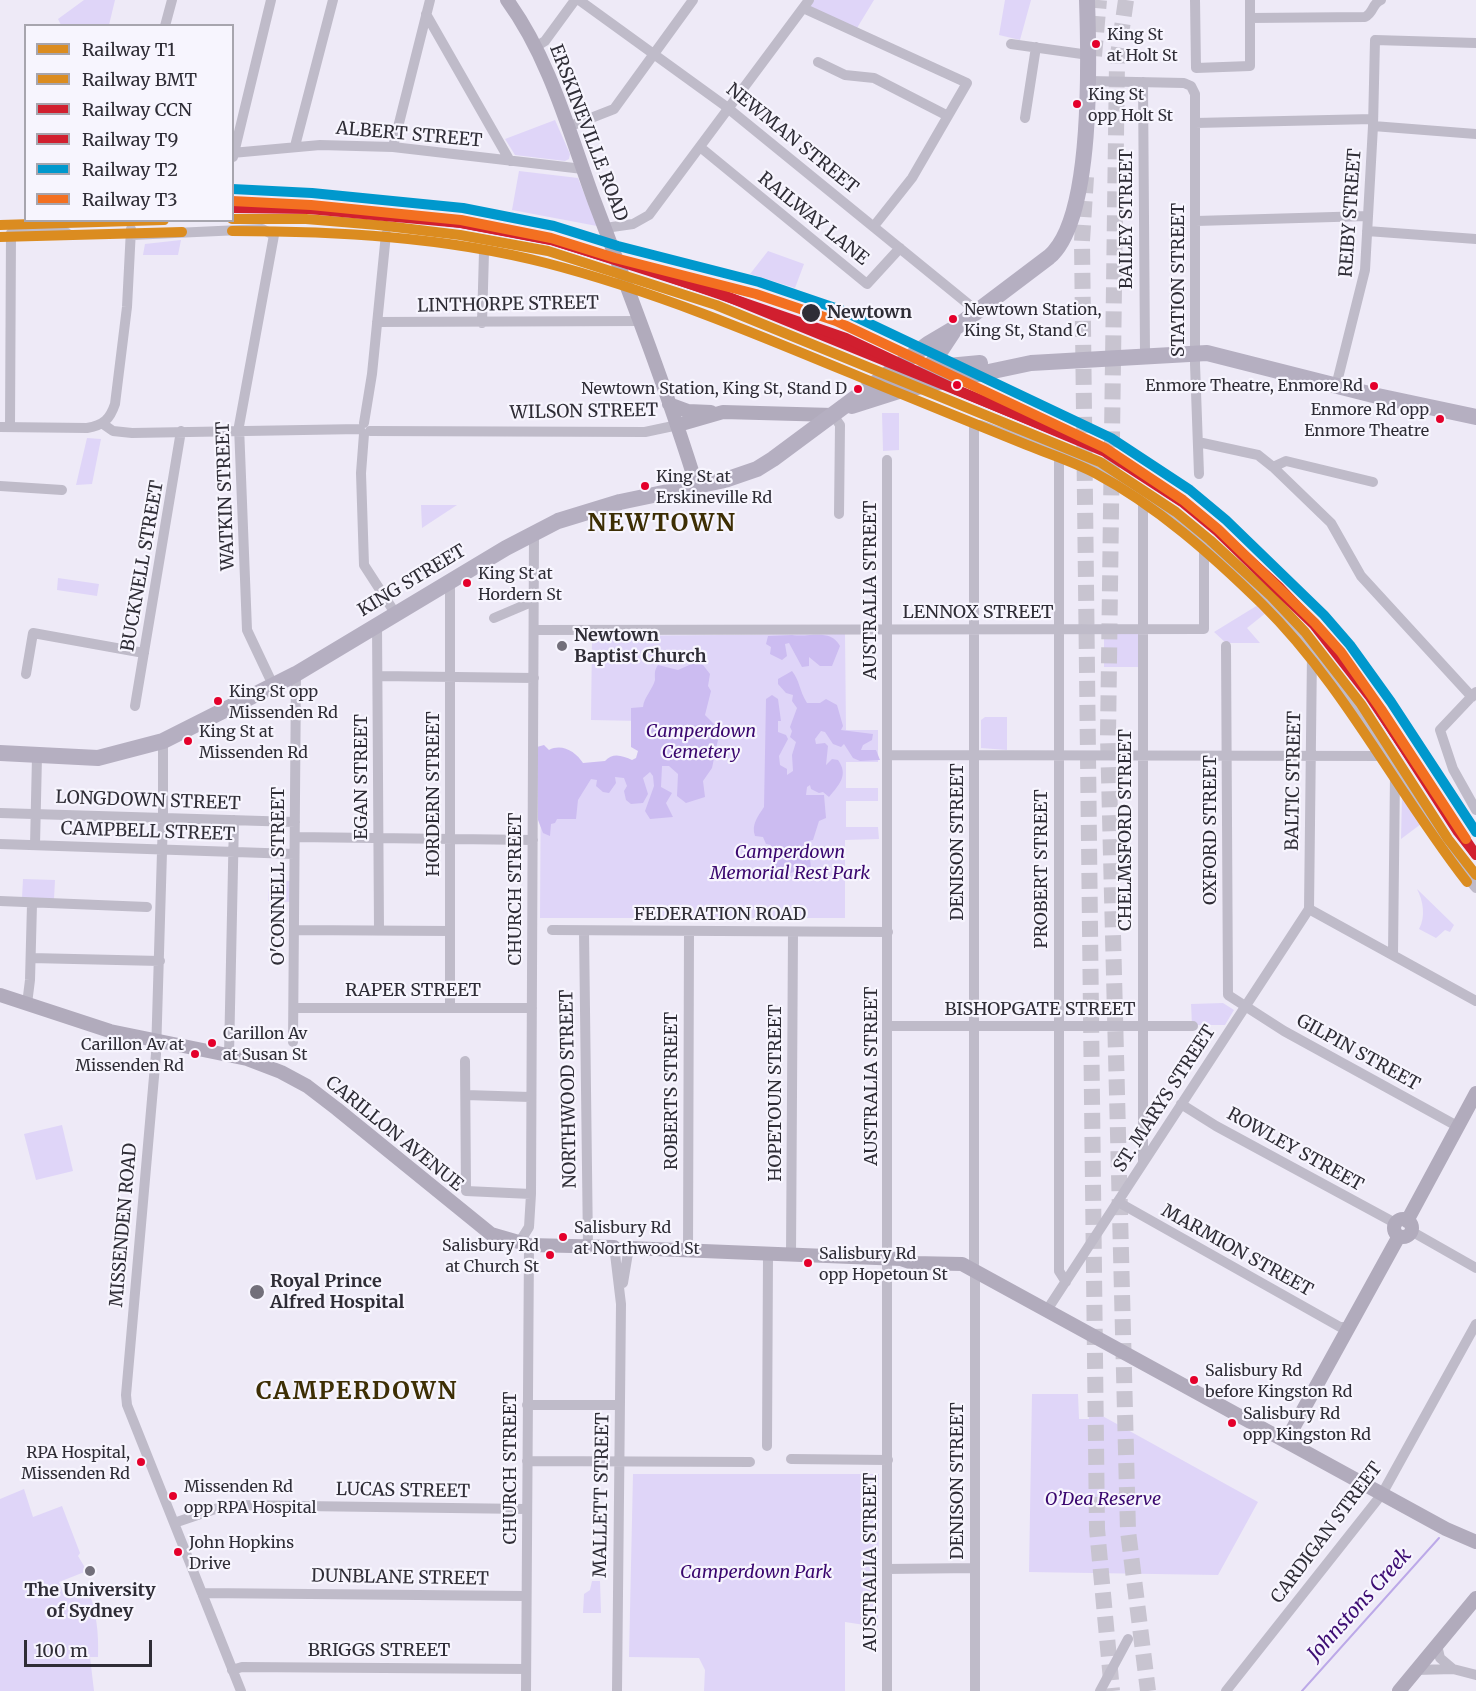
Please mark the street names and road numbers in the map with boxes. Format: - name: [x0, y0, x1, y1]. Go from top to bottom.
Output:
- street label: ERSKINEVILLE ROAD: [544, 42, 632, 224]
- street label: NEWMAN STREET: [722, 79, 862, 199]
- street label: ALBERT STREET: [335, 118, 483, 152]
- street label: REIBY STREET: [1336, 148, 1366, 278]
- street label: BAILEY STREET: [1116, 149, 1138, 289]
- street label: RAILWAY LANE: [753, 168, 873, 270]
- street label: STATION STREET: [1168, 203, 1190, 357]
- street label: LINTHORPE STREET: [417, 293, 599, 317]
- street label: WILSON STREET: [510, 400, 658, 424]
- street label: WATKIN STREET: [213, 421, 239, 571]
- street label: BUCKNELL STREET: [117, 479, 169, 653]
- street label: AUSTRALIA STREET: [860, 500, 882, 680]
- street label: KING STREET: [354, 540, 470, 622]
- street label: LENNOX STREET: [903, 602, 1053, 624]
- street label: HORDERN STREET: [423, 711, 445, 877]
- street label: BALTIC STREET: [1282, 711, 1306, 851]
- street label: EGAN STREET: [351, 714, 373, 840]
- street label: CHELMSFORD STREET: [1115, 729, 1137, 931]
- street label: OXFORD STREET: [1200, 755, 1222, 905]
- street label: DENISON STREET: [947, 763, 969, 921]
- street label: LONGDOWN STREET: [55, 787, 241, 815]
- street label: O'CONNELL STREET: [268, 787, 290, 965]
- street label: PROBERT STREET: [1031, 789, 1053, 949]
- street label: CHURCH STREET: [505, 813, 527, 965]
- street label: CAMPBELL STREET: [60, 818, 236, 846]
- street label: FEDERATION ROAD: [634, 904, 806, 926]
- street label: RAPER STREET: [345, 980, 481, 1002]
- street label: AUSTRALIA STREET: [861, 986, 883, 1166]
- street label: NORTHWOOD STREET: [556, 989, 582, 1189]
- street label: BISHOPGATE STREET: [944, 999, 1136, 1021]
- street label: HOPETOUN STREET: [765, 1004, 787, 1182]
- street label: GILPIN STREET: [1293, 1010, 1423, 1096]
- street label: ROBERTS STREET: [661, 1012, 683, 1170]
- street label: ST. MARYS STREET: [1110, 1022, 1220, 1176]
- street label: CARILLON AVENUE: [321, 1072, 467, 1196]
- street label: ROWLEY STREET: [1223, 1104, 1367, 1196]
- street label: MISSENDEN ROAD: [106, 1142, 142, 1308]
- street label: MARMION STREET: [1157, 1200, 1317, 1302]
- street label: CHURCH STREET: [500, 1392, 522, 1544]
- street label: DENISON STREET: [947, 1402, 969, 1560]
- street label: MALLETT STREET: [590, 1412, 614, 1578]
- street label: CARDIGAN STREET: [1267, 1458, 1387, 1608]
- street label: AUSTRALIA STREET: [860, 1472, 882, 1652]
- street label: LUCAS STREET: [336, 1479, 470, 1503]
- street label: DUNBLANE STREET: [311, 1566, 489, 1590]
- street label: BRIGGS STREET: [308, 1640, 450, 1662]

